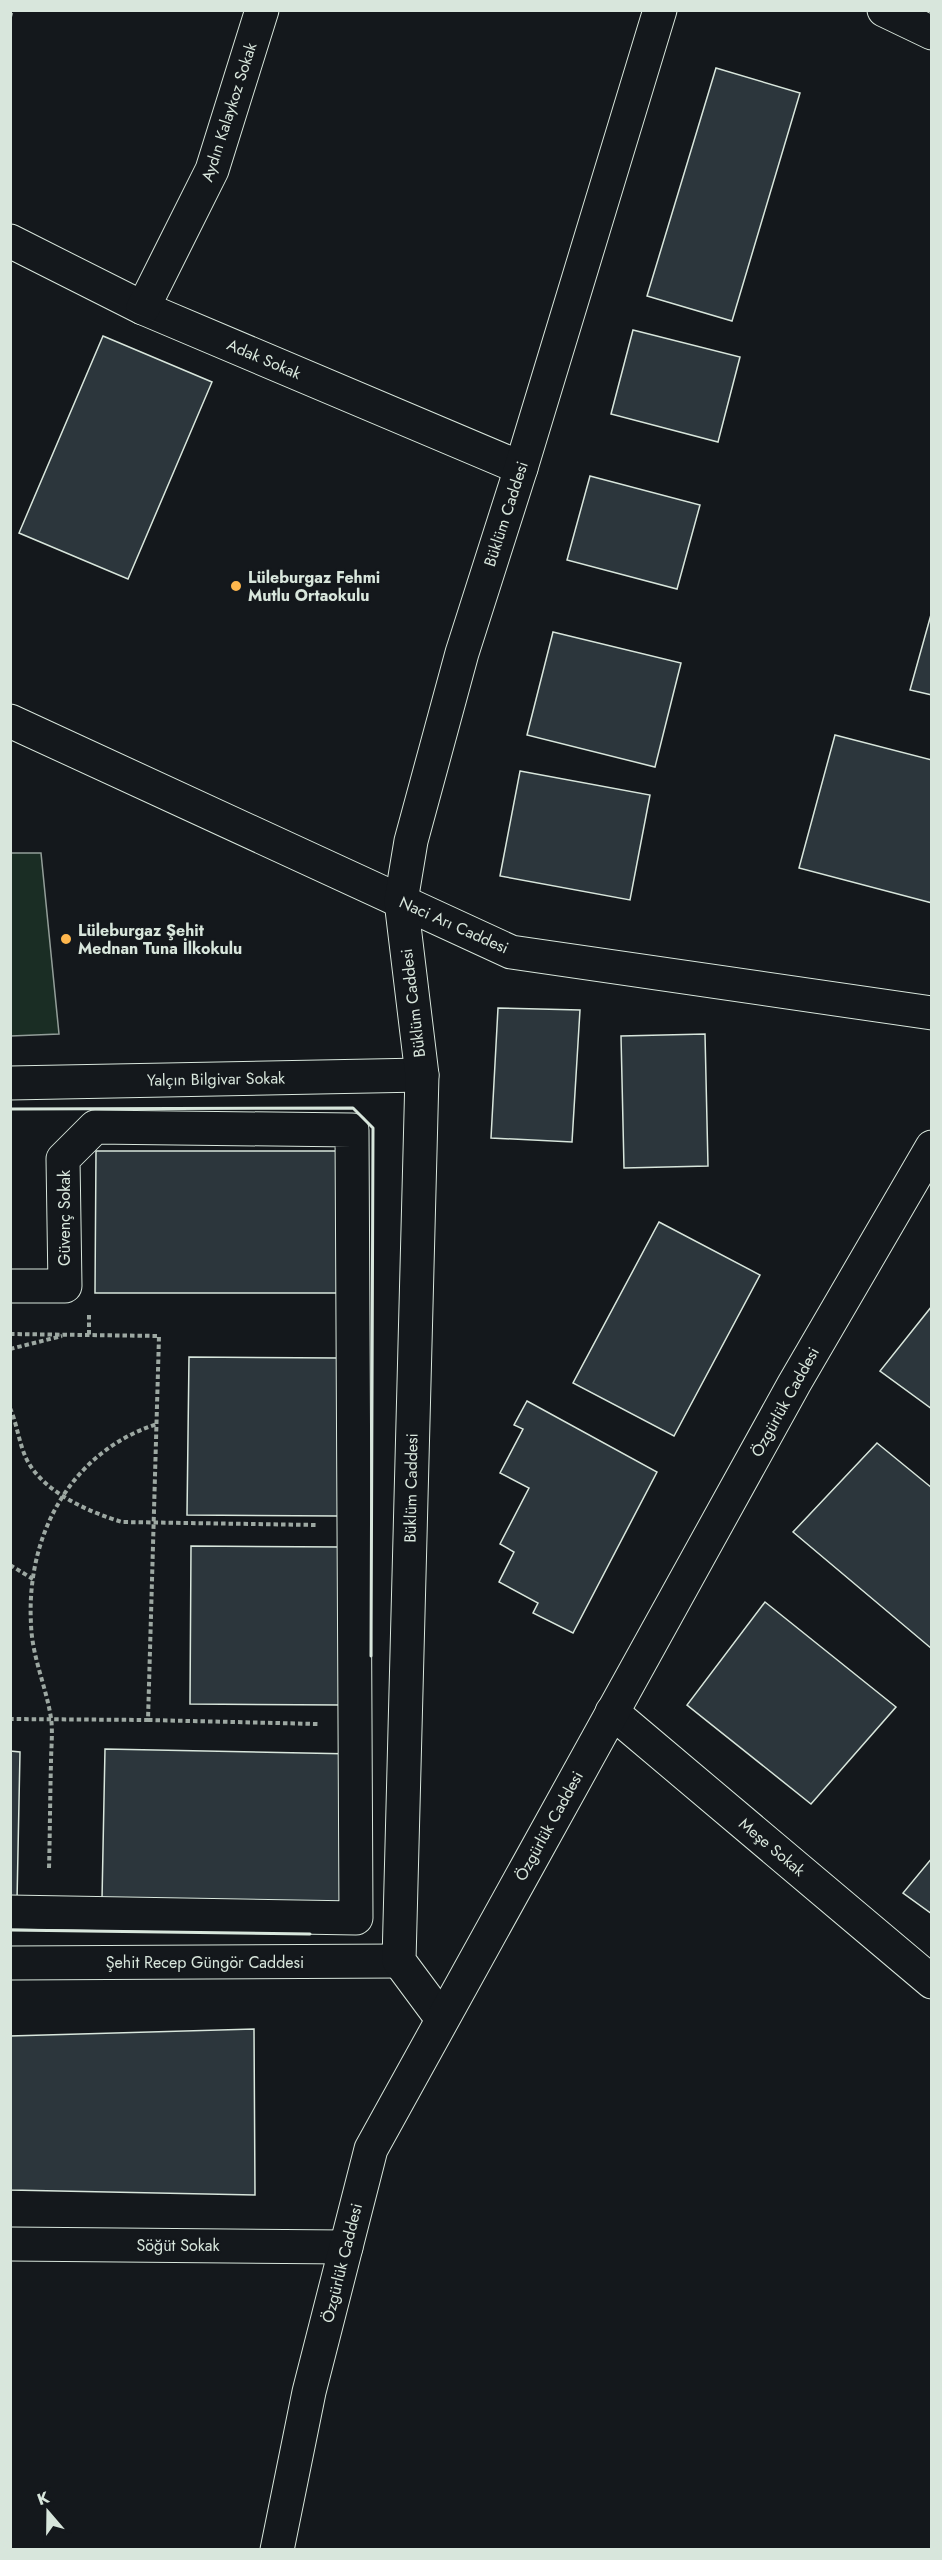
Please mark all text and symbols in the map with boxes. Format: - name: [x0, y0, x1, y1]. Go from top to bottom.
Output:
- street label: Aydın Kalaykoz Sokak: [196, 39, 263, 185]
- street label: Adak Sokak: [223, 333, 306, 385]
- street label: Büklüm Caddesi: [478, 458, 534, 570]
- place label: Lüleburgaz Fehmi Mutlu Ortaokulu: [248, 566, 380, 607]
- marker: Lüleburgaz Fehmi Mutlu Ortaokulu: [229, 579, 243, 593]
- street label: Naci Arı Caddesi: [396, 891, 512, 959]
- place label: Lüleburgaz Şehit Mednan Tuna İlkokulu: [78, 919, 242, 960]
- marker: Lüleburgaz Şehit Mednan Tuna İlkokulu: [59, 932, 73, 946]
- street label: Büklüm Caddesi: [395, 947, 431, 1059]
- street label: Yalçın Bilgivar Sokak: [147, 1066, 286, 1092]
- street label: Güvenç Sokak: [53, 1169, 76, 1266]
- street label: Özgürlük Caddesi: [745, 1343, 825, 1461]
- street label: Büklüm Caddesi: [399, 1433, 423, 1543]
- street label: Özgürlük Caddesi: [509, 1767, 589, 1885]
- street label: Meşe Sokak: [734, 1812, 811, 1882]
- street label: Şehit Recep Güngör Caddesi: [106, 1951, 304, 1974]
- street label: Özgürlük Caddesi: [316, 2201, 368, 2325]
- street label: Söğüt Sokak: [137, 2234, 220, 2257]
- north arrow: [18, 2482, 78, 2542]
- text: K: [34, 2485, 53, 2511]

